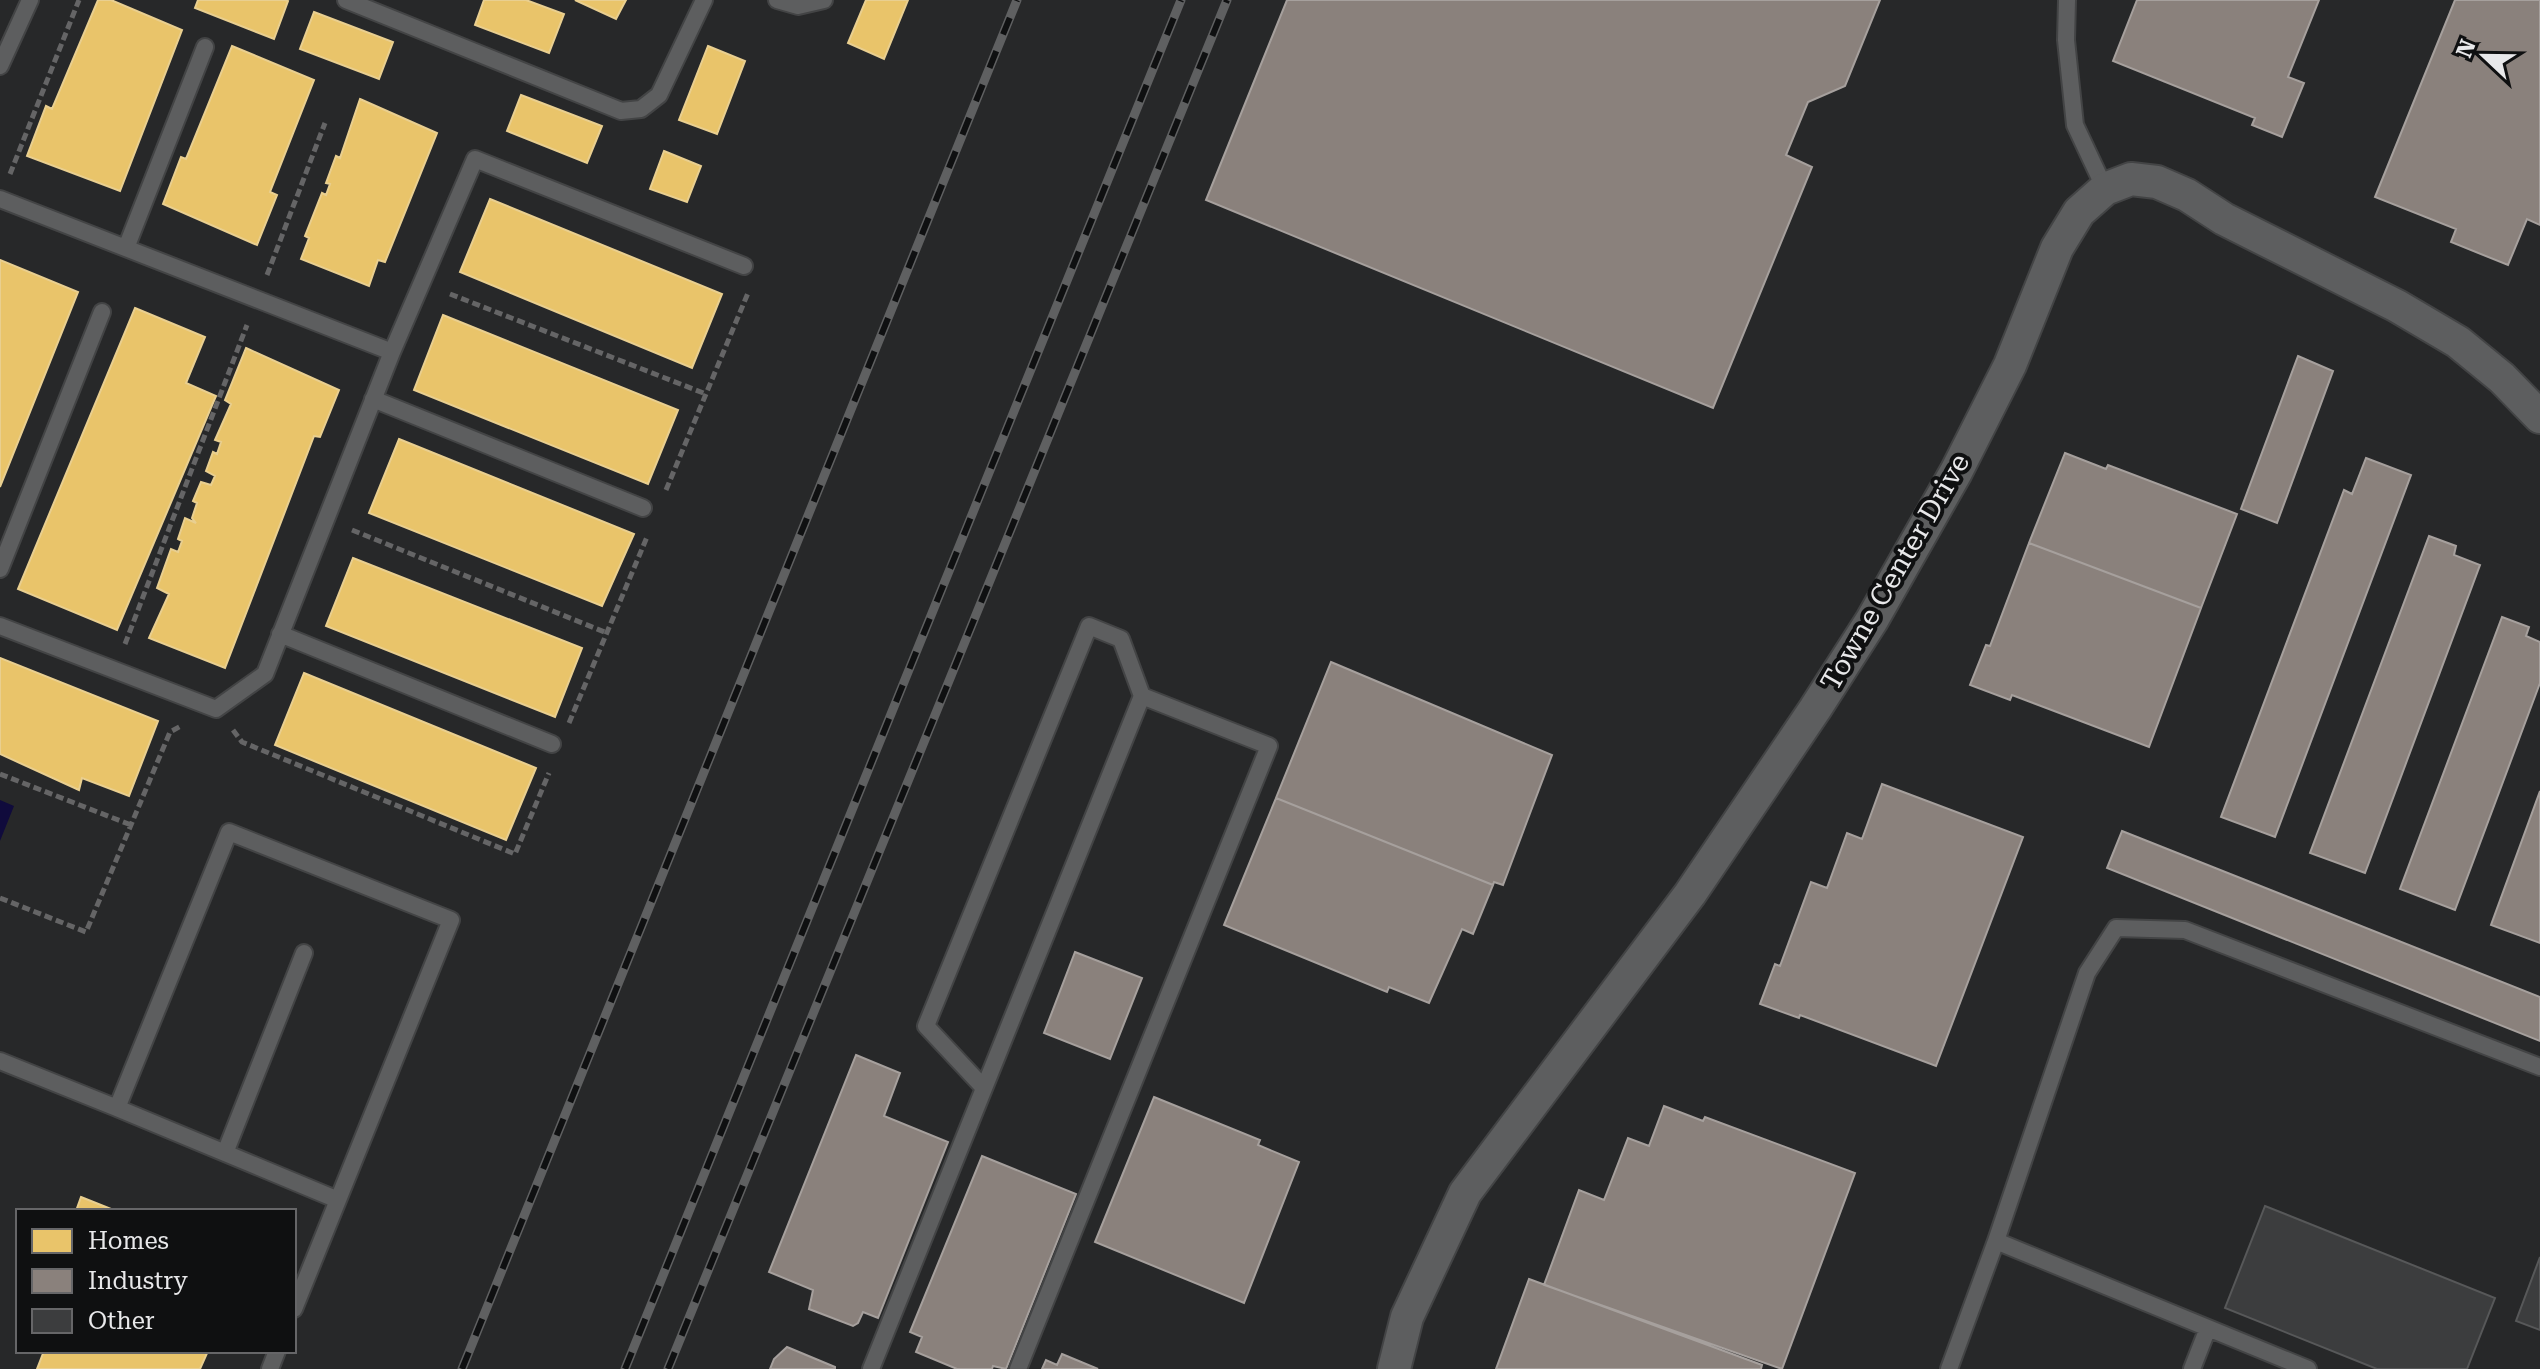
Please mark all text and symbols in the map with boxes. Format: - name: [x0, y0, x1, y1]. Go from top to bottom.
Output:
- north arrow: [2444, 16, 2524, 96]
- text: N: [2451, 36, 2481, 61]
- street label: Towne Center Drive: [1814, 448, 1976, 696]
- legend: [16, 1209, 296, 1353]
- text: Homes: [88, 1227, 169, 1255]
- text: Industry: [88, 1267, 189, 1295]
- text: Other: [88, 1307, 155, 1335]

